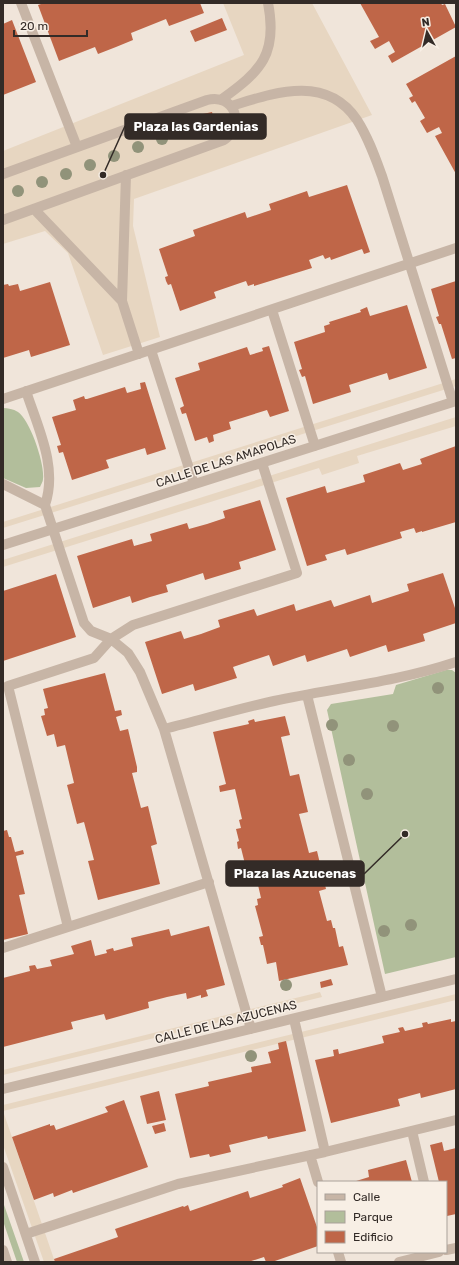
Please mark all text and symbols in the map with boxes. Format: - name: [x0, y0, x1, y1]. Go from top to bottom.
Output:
- scale bar: [14, 12, 87, 38]
- north arrow: [407, 12, 447, 52]
- text: N: [421, 16, 431, 30]
- text: 20 m: [20, 19, 48, 33]
- callout: Plaza las Gardenias: [125, 114, 266, 139]
- text: Plaza las Gardenias: [134, 119, 258, 134]
- street label: CALLE DE LAS AMAPOLAS: [154, 432, 298, 490]
- callout: Plaza las Azucenas: [226, 861, 364, 886]
- text: Plaza las Azucenas: [234, 866, 356, 881]
- street label: CALLE DE LAS AZUCENAS: [154, 998, 298, 1046]
- legend: [317, 1181, 447, 1253]
- text: Calle: [353, 1190, 380, 1204]
- text: Parque: [353, 1210, 393, 1224]
- text: Edificio: [353, 1230, 393, 1244]

